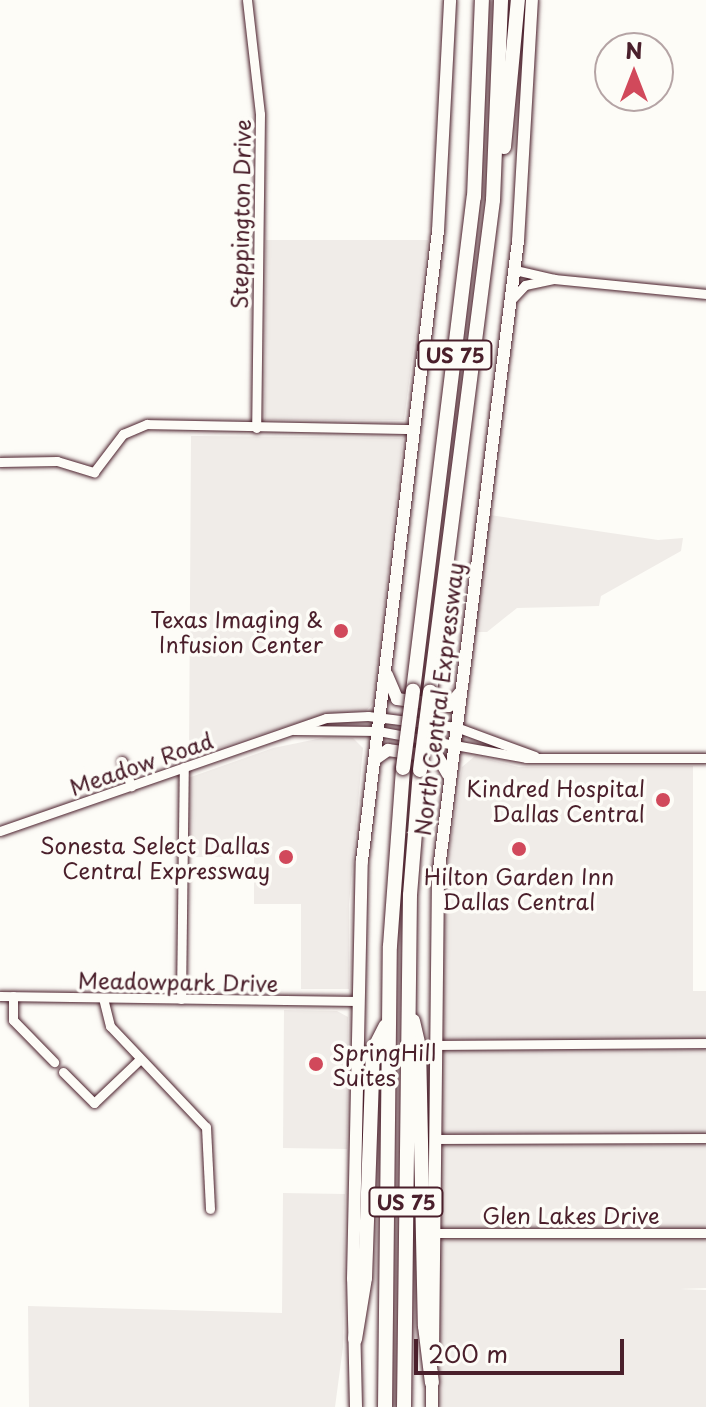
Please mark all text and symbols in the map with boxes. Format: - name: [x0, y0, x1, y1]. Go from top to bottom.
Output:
- north arrow: [594, 32, 674, 112]
- text: N: [625, 33, 643, 66]
- street label: Steppington Drive: [225, 119, 255, 309]
- road number: US 75: [417, 339, 493, 371]
- street label: North Central Expressway: [408, 559, 468, 839]
- place label: Texas Imaging & Infusion Center: [149, 605, 323, 656]
- marker: Texas Imaging & Infusion Center: [330, 620, 352, 642]
- street label: Meadow Road: [67, 726, 215, 800]
- place label: Kindred Hospital Dallas Central: [466, 774, 645, 826]
- marker: Kindred Hospital Dallas Central: [652, 789, 674, 811]
- place label: Sonesta Select Dallas Central Expressway: [38, 831, 270, 882]
- marker: Hilton Garden Inn Dallas Central: [510, 840, 528, 858]
- marker: Sonesta Select Dallas Central Expressway: [277, 848, 295, 866]
- place label: Hilton Garden Inn Dallas Central: [424, 862, 614, 914]
- street label: Meadowpark Drive: [77, 966, 279, 996]
- place label: SpringHill Suites: [332, 1038, 436, 1090]
- marker: SpringHill Suites: [307, 1055, 325, 1073]
- road number: US 75: [368, 1186, 444, 1218]
- street label: Glen Lakes Drive: [481, 1202, 661, 1228]
- scale bar: [418, 1323, 628, 1373]
- text: 200 m: [428, 1335, 508, 1371]

